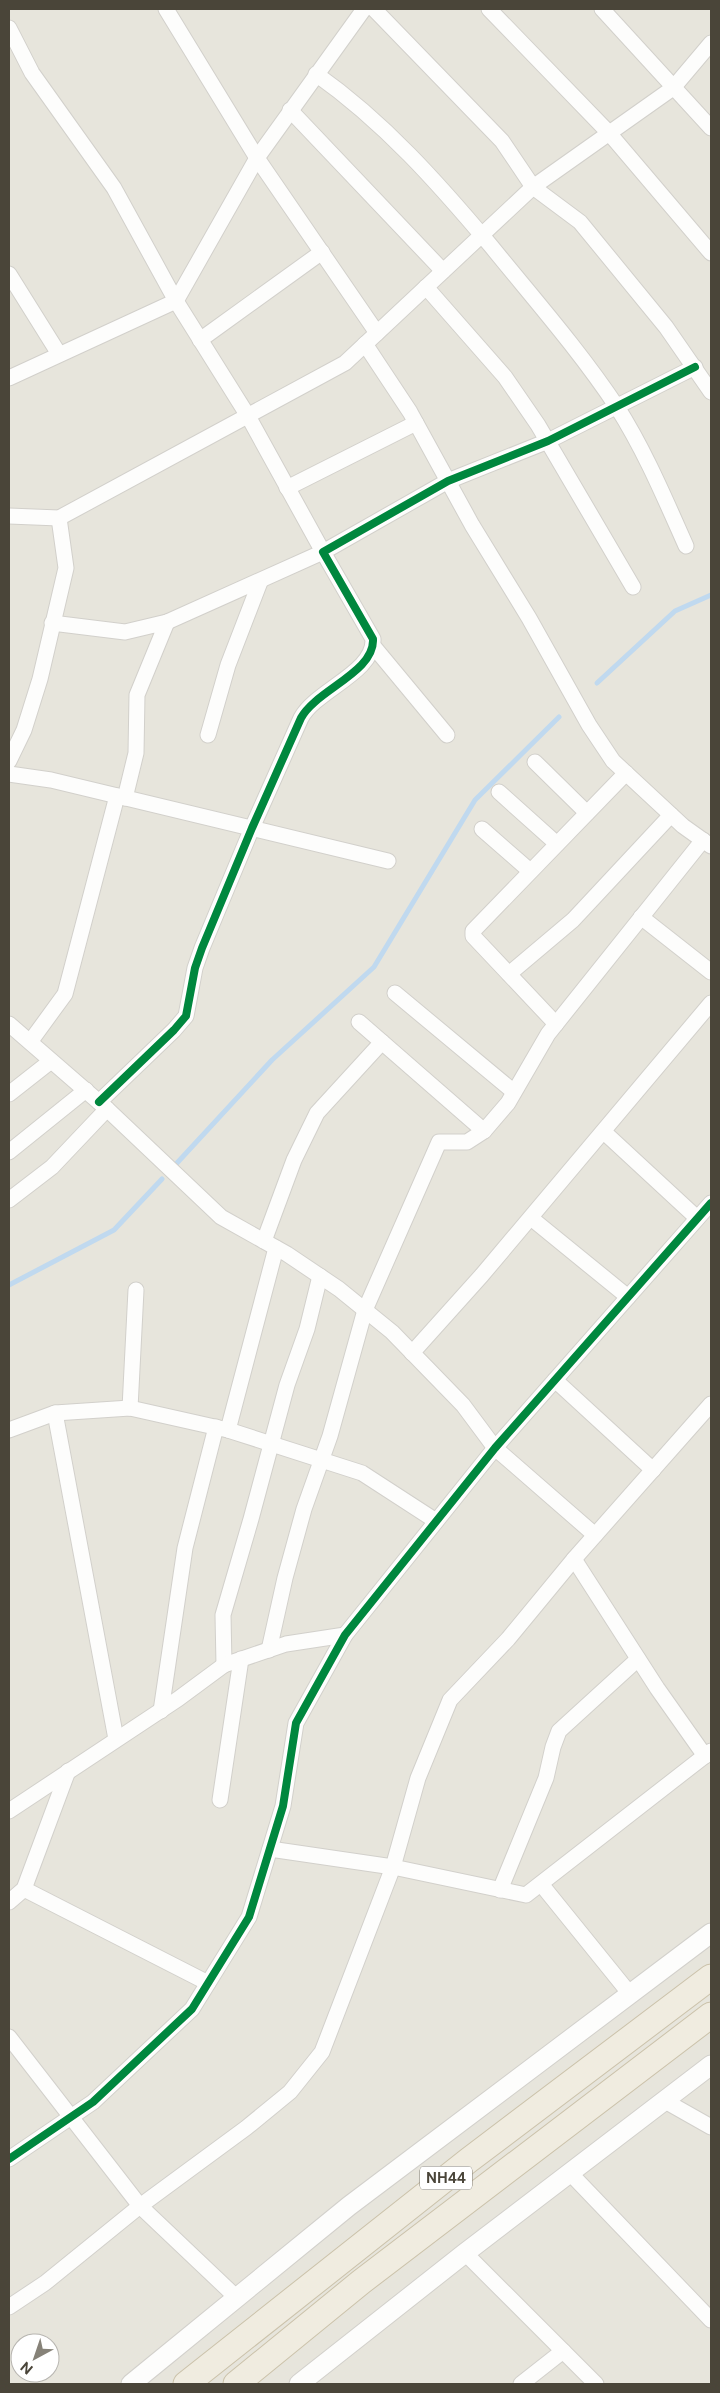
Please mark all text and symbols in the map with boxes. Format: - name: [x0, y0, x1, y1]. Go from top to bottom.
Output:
- road number: NH44: [420, 2166, 472, 2190]
- north arrow: [10, 2333, 60, 2383]
- text: N: [17, 2358, 36, 2378]

